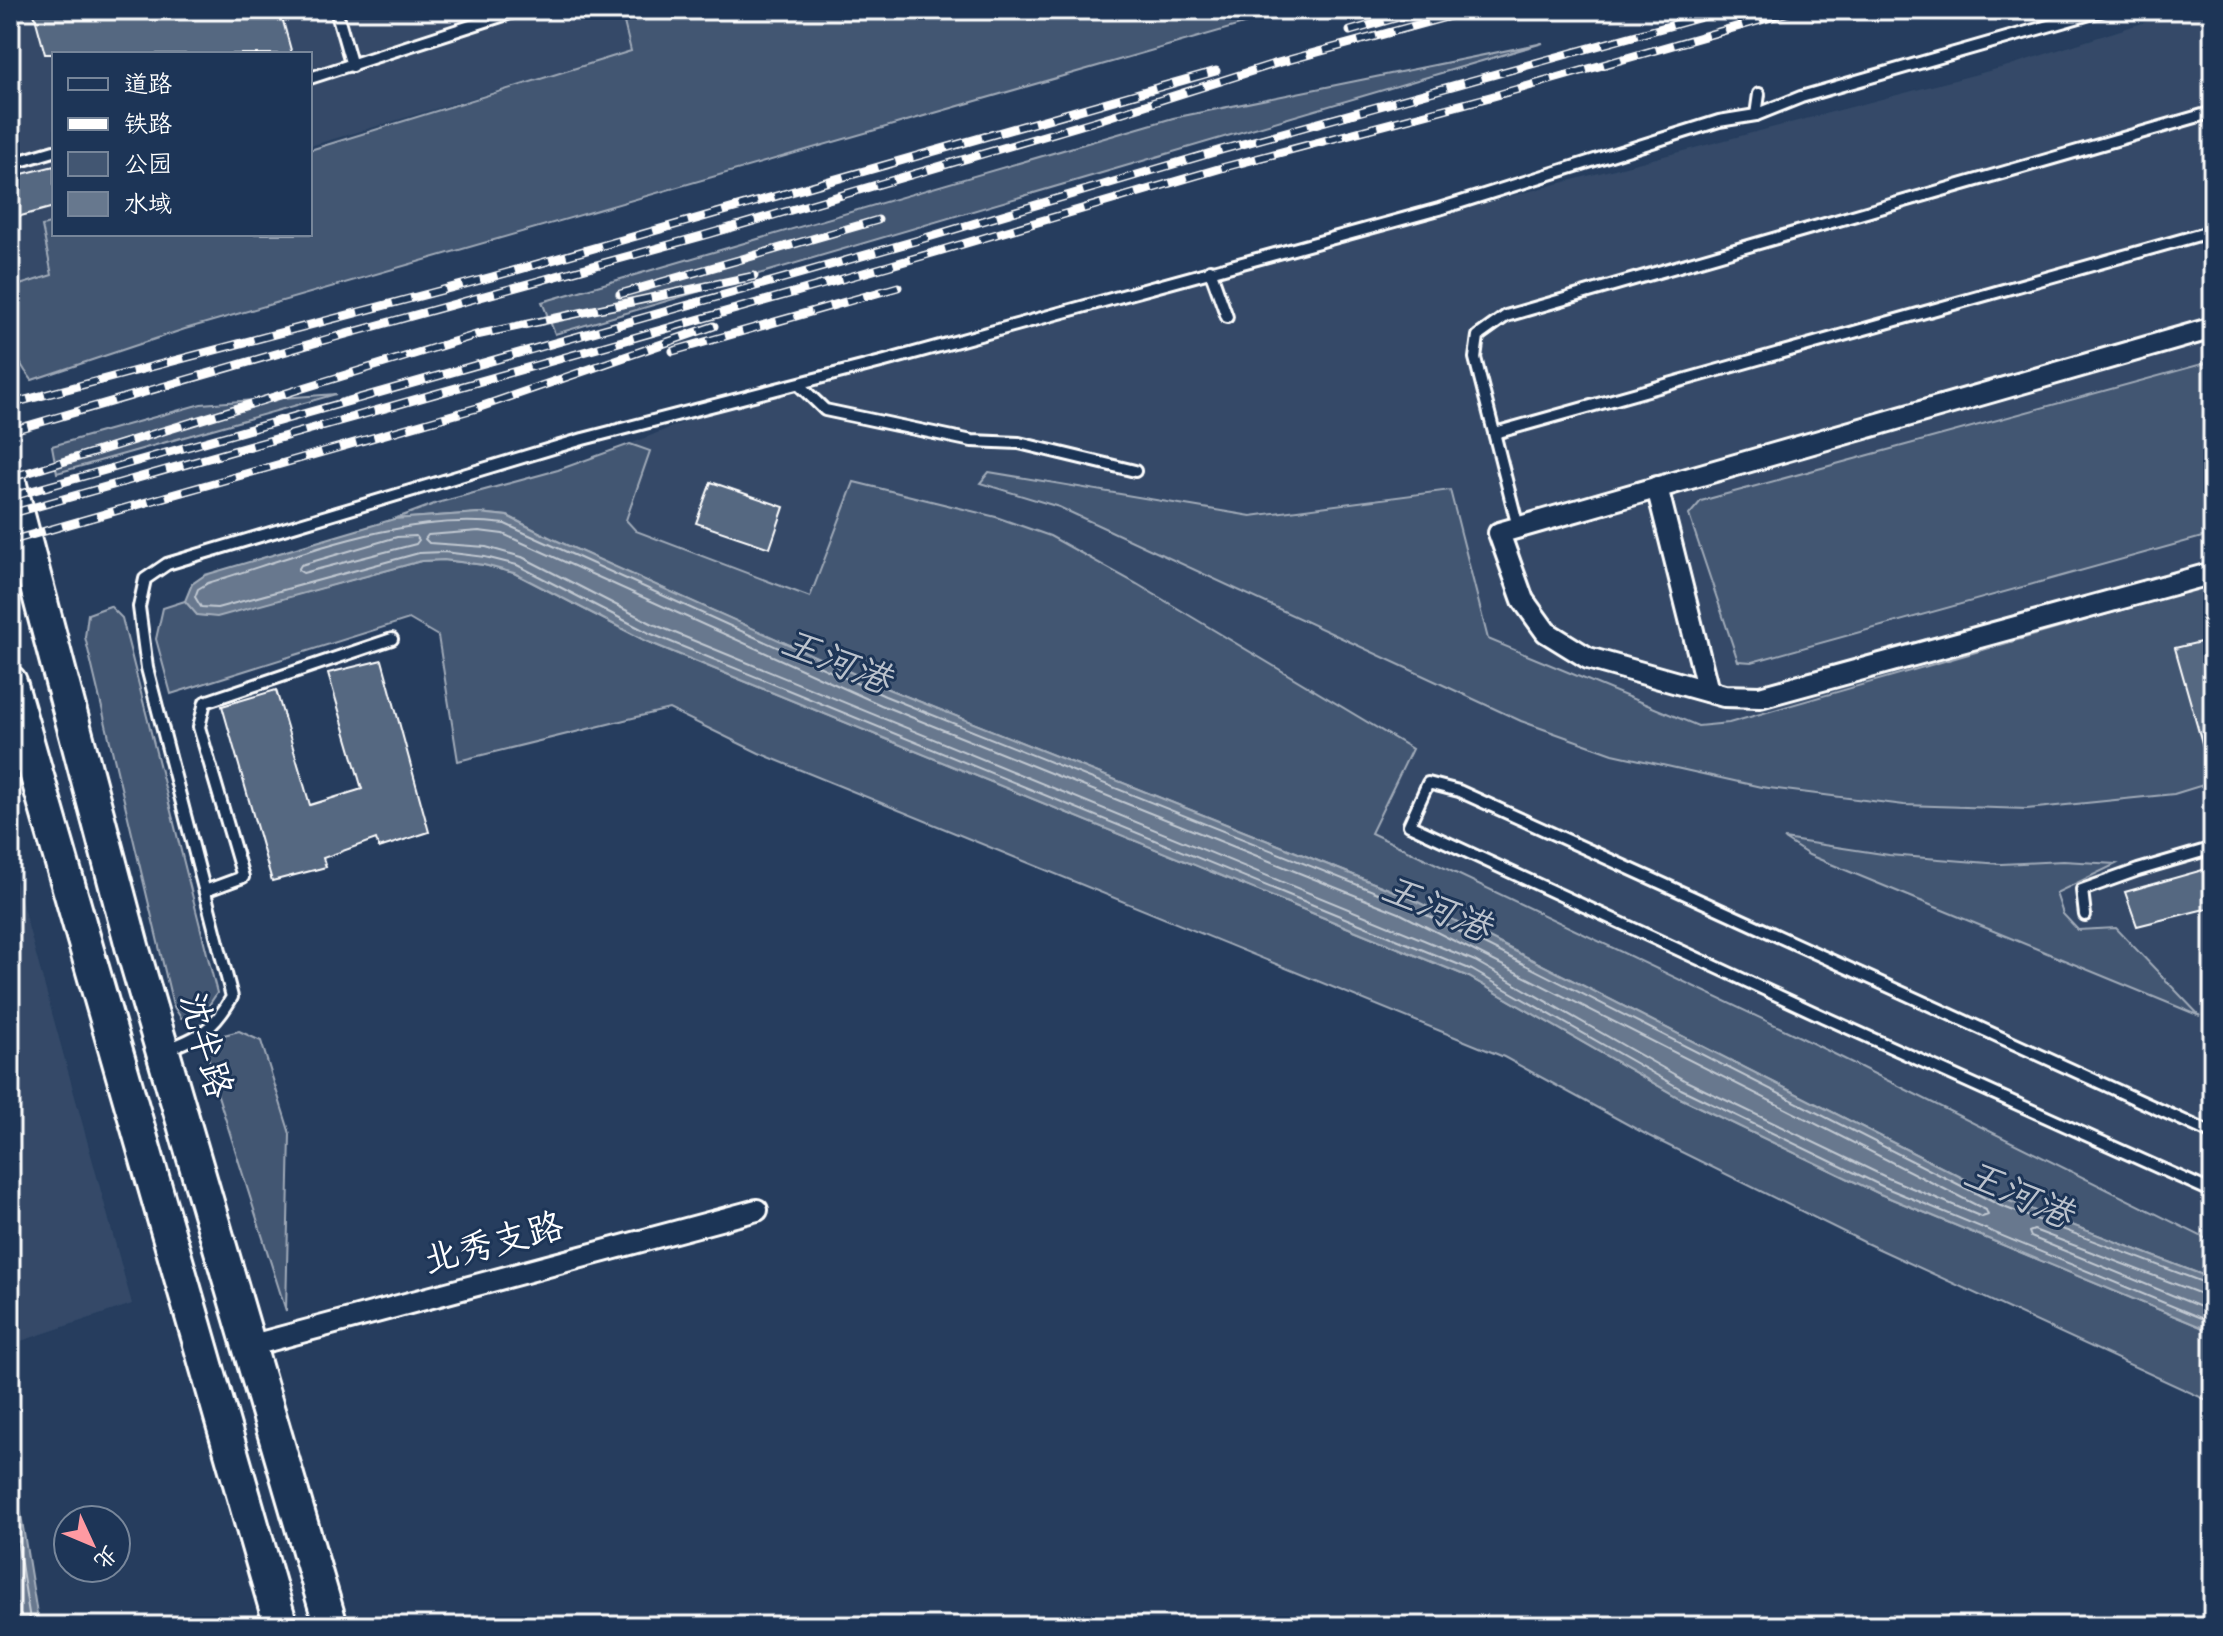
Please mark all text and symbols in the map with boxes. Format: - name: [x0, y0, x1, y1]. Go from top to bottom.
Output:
- legend: [52, 52, 312, 236]
- text: 道路: [124, 69, 172, 104]
- text: 铁路: [124, 109, 172, 144]
- text: 公园: [124, 149, 172, 184]
- text: 水域: [124, 189, 172, 224]
- water label: 王河港: [772, 617, 901, 712]
- water label: 王河港: [1372, 863, 1501, 960]
- street label: 沈半路: [163, 987, 243, 1105]
- water label: 王河港: [1954, 1148, 2083, 1247]
- street label: 北秀支路: [418, 1202, 570, 1290]
- north arrow: [52, 1504, 132, 1584]
- text: 北: [85, 1537, 123, 1575]

